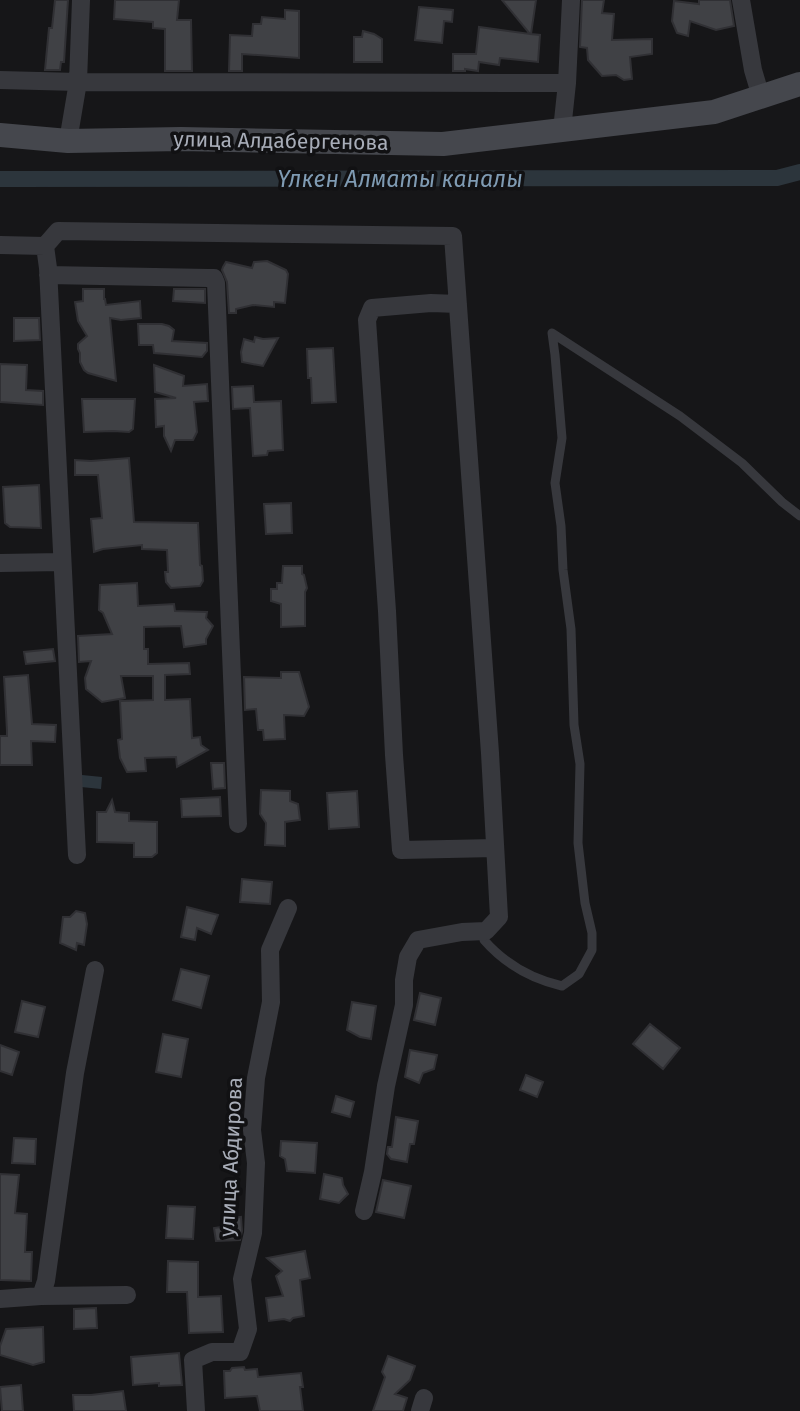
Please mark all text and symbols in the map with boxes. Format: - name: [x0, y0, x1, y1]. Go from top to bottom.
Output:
- street label: улица Алдабергенова: [173, 126, 389, 156]
- water label: Үлкен Алматы каналы: [277, 165, 523, 193]
- street label: улица Абдирова: [214, 1076, 248, 1238]

